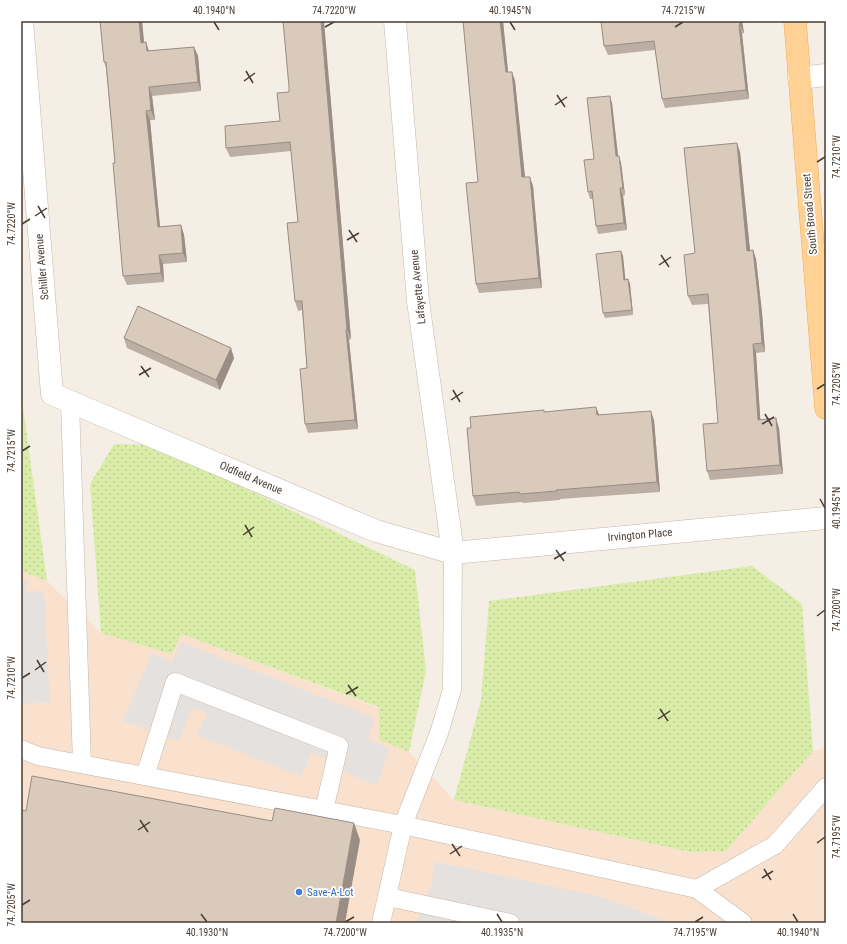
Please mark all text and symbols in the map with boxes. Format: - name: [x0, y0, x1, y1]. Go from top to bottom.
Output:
- text: 40.1940°N: [193, 5, 235, 16]
- text: 74.7220°W: [312, 5, 356, 16]
- text: 40.1945°N: [489, 5, 531, 16]
- text: 74.7215°W: [661, 5, 705, 16]
- text: 74.7210°W: [831, 135, 842, 179]
- street label: South Broad Street: [800, 173, 820, 255]
- text: 74.7220°W: [6, 202, 17, 246]
- street label: Schiller Avenue: [33, 233, 51, 301]
- street label: Lafayette Avenue: [408, 249, 428, 325]
- text: 74.7205°W: [831, 362, 842, 406]
- text: 74.7215°W: [6, 429, 17, 473]
- street label: Oldfield Avenue: [217, 459, 285, 497]
- text: 40.1945°N: [831, 487, 842, 529]
- street label: Irvington Place: [607, 526, 673, 544]
- text: 74.7200°W: [831, 588, 842, 632]
- text: 74.7210°W: [6, 656, 17, 700]
- text: 74.7195°W: [831, 815, 842, 859]
- text: 74.7205°W: [6, 883, 17, 927]
- place label: Save-A-Lot: [307, 886, 354, 899]
- marker: Save-A-Lot: [294, 887, 304, 897]
- text: 40.1930°N: [186, 927, 228, 938]
- text: 74.7200°W: [323, 927, 367, 938]
- text: 40.1935°N: [481, 927, 523, 938]
- text: 74.7195°W: [673, 927, 717, 938]
- text: 40.1940°N: [777, 927, 819, 938]

